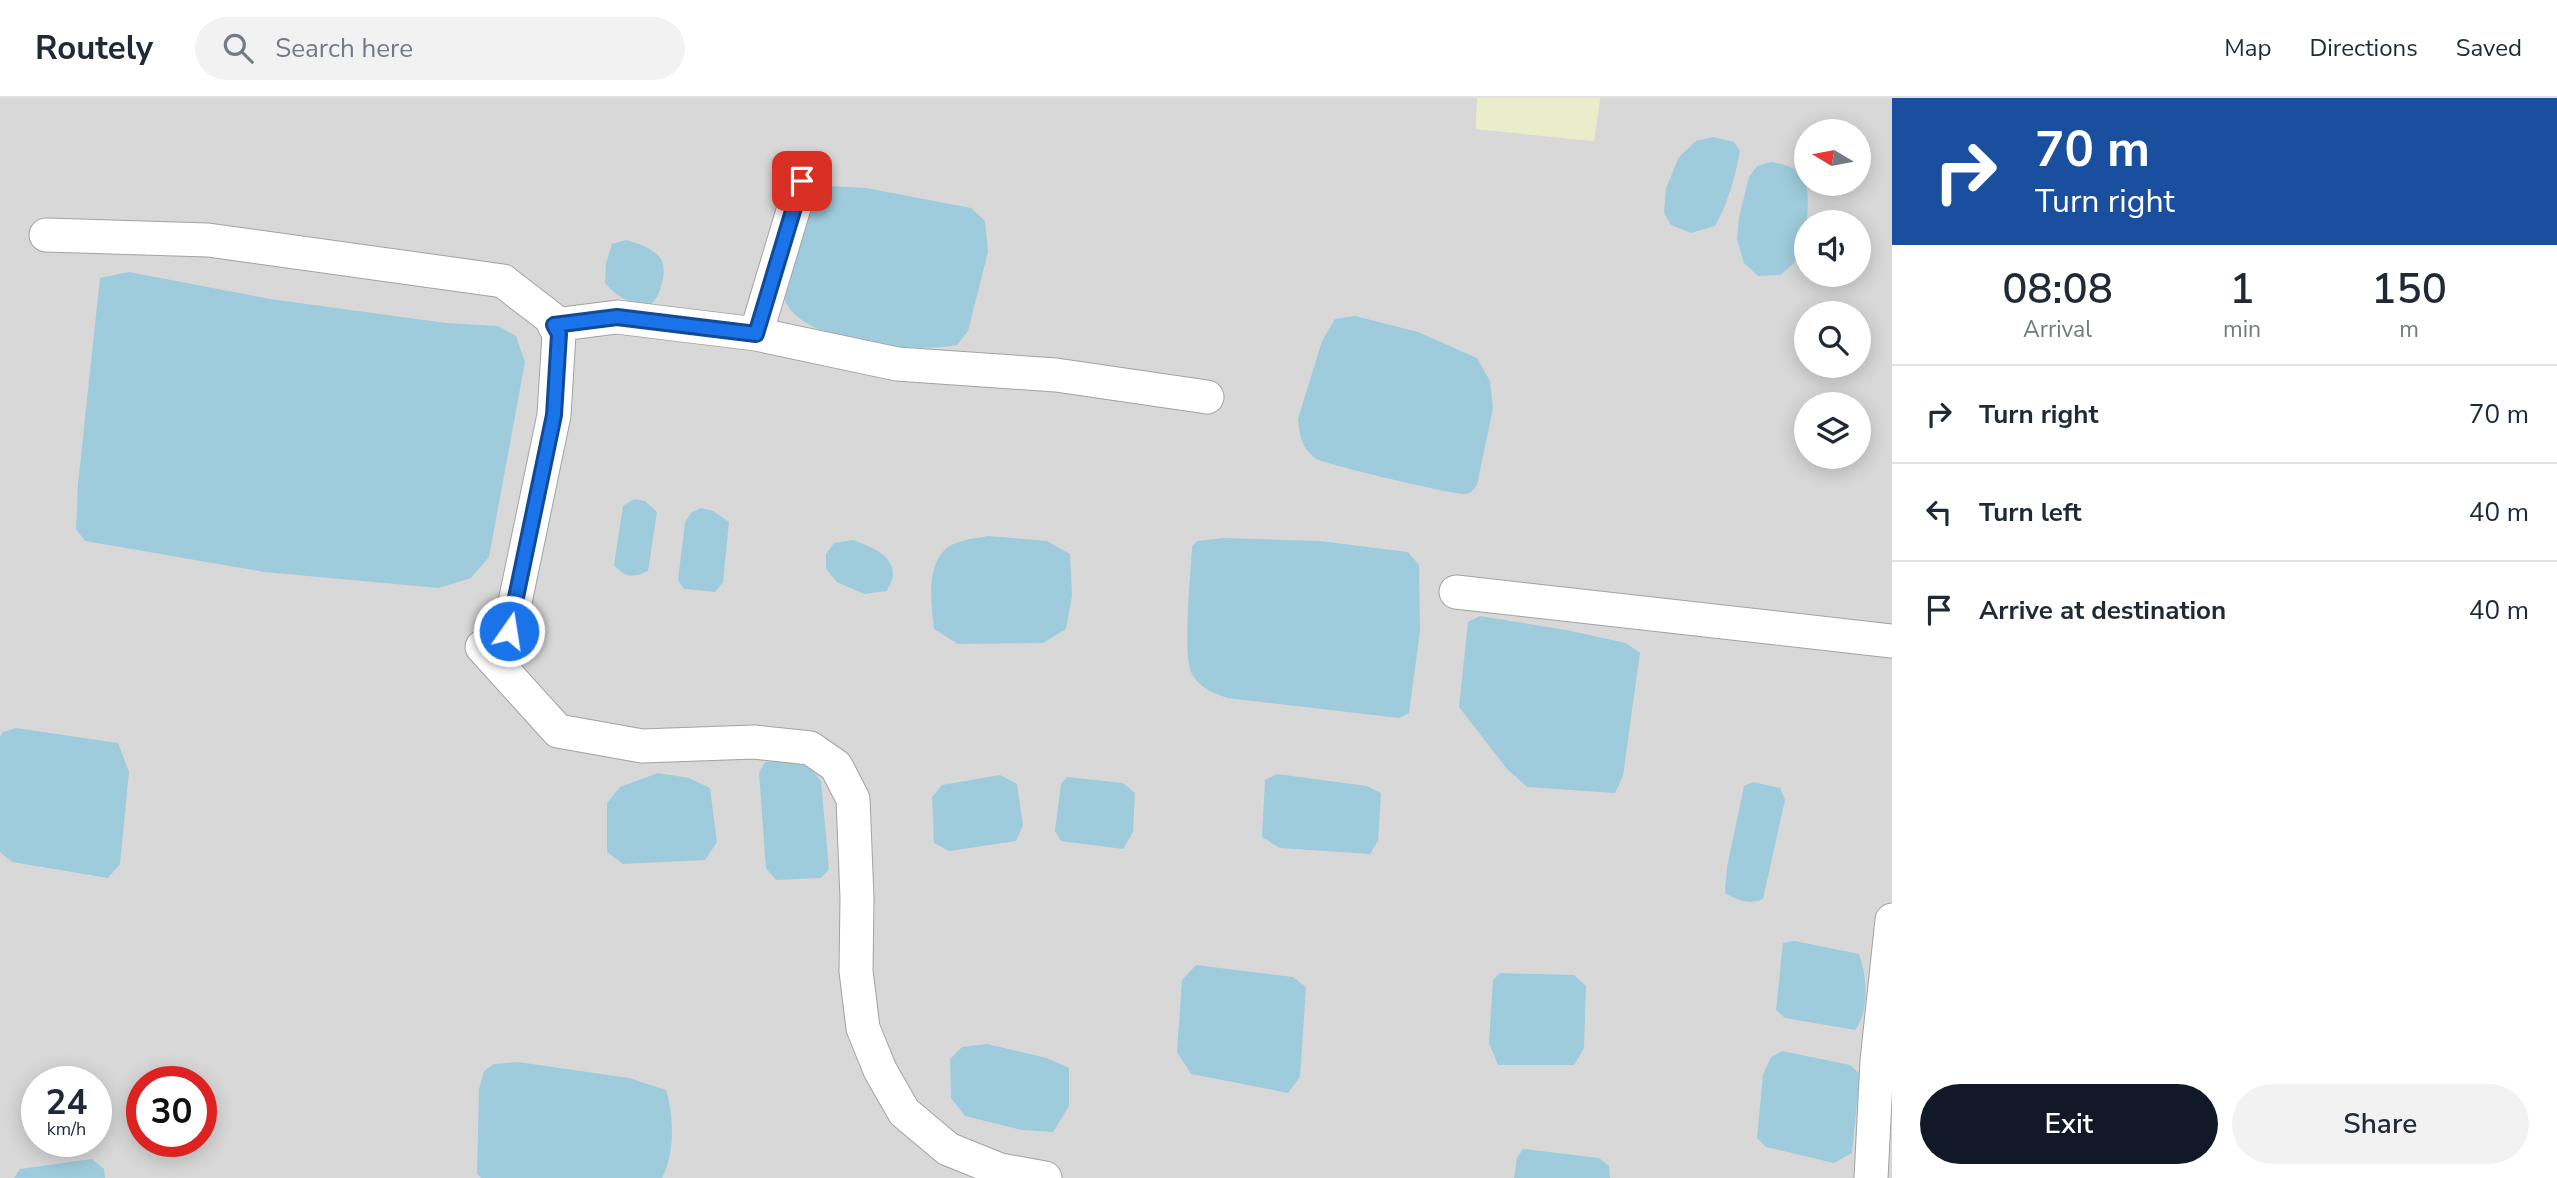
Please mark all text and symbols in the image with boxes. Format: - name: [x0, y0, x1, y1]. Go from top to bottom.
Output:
- search box: [195, 17, 685, 80]
- text: Routely: [35, 26, 153, 71]
- icon: search: [219, 29, 257, 67]
- text: Search here: [275, 31, 413, 66]
- text: Map: [2224, 32, 2271, 64]
- text: Directions: [2309, 32, 2418, 64]
- text: Saved: [2456, 32, 2522, 64]
- text: 70 m: [2035, 116, 2150, 183]
- north arrow: [1794, 119, 1871, 196]
- map controls: [1794, 119, 1871, 469]
- icon: right: [1920, 126, 2011, 217]
- pin: [772, 151, 832, 211]
- icon: arrive: [783, 162, 821, 200]
- text: Turn right: [2035, 180, 2175, 223]
- button: sound: [1794, 210, 1871, 287]
- text: 08:08: [2002, 261, 2113, 318]
- text: 1: [2229, 261, 2255, 318]
- text: 150: [2371, 261, 2447, 318]
- button: search: [1794, 301, 1871, 378]
- text: Arrival: [2023, 314, 2092, 345]
- text: min: [2223, 314, 2261, 345]
- text: m: [2399, 314, 2419, 345]
- button: layers: [1794, 392, 1871, 469]
- icon: right: [1920, 395, 1958, 433]
- text: Turn right: [1979, 397, 2098, 432]
- text: 70 m: [2469, 397, 2529, 432]
- icon: left: [1920, 493, 1958, 531]
- text: Turn left: [1979, 495, 2082, 530]
- text: 40 m: [2469, 495, 2529, 530]
- icon: arrive: [1920, 591, 1958, 629]
- text: Arrive at destination: [1979, 593, 2226, 628]
- text: 40 m: [2469, 593, 2529, 628]
- position arrow: [472, 594, 546, 668]
- speed limit sign: 30: [126, 1066, 217, 1157]
- text: 24: [45, 1079, 88, 1126]
- button: Exit: [1920, 1084, 2218, 1164]
- button: Share: [2232, 1084, 2529, 1164]
- text: km/h: [47, 1117, 86, 1141]

